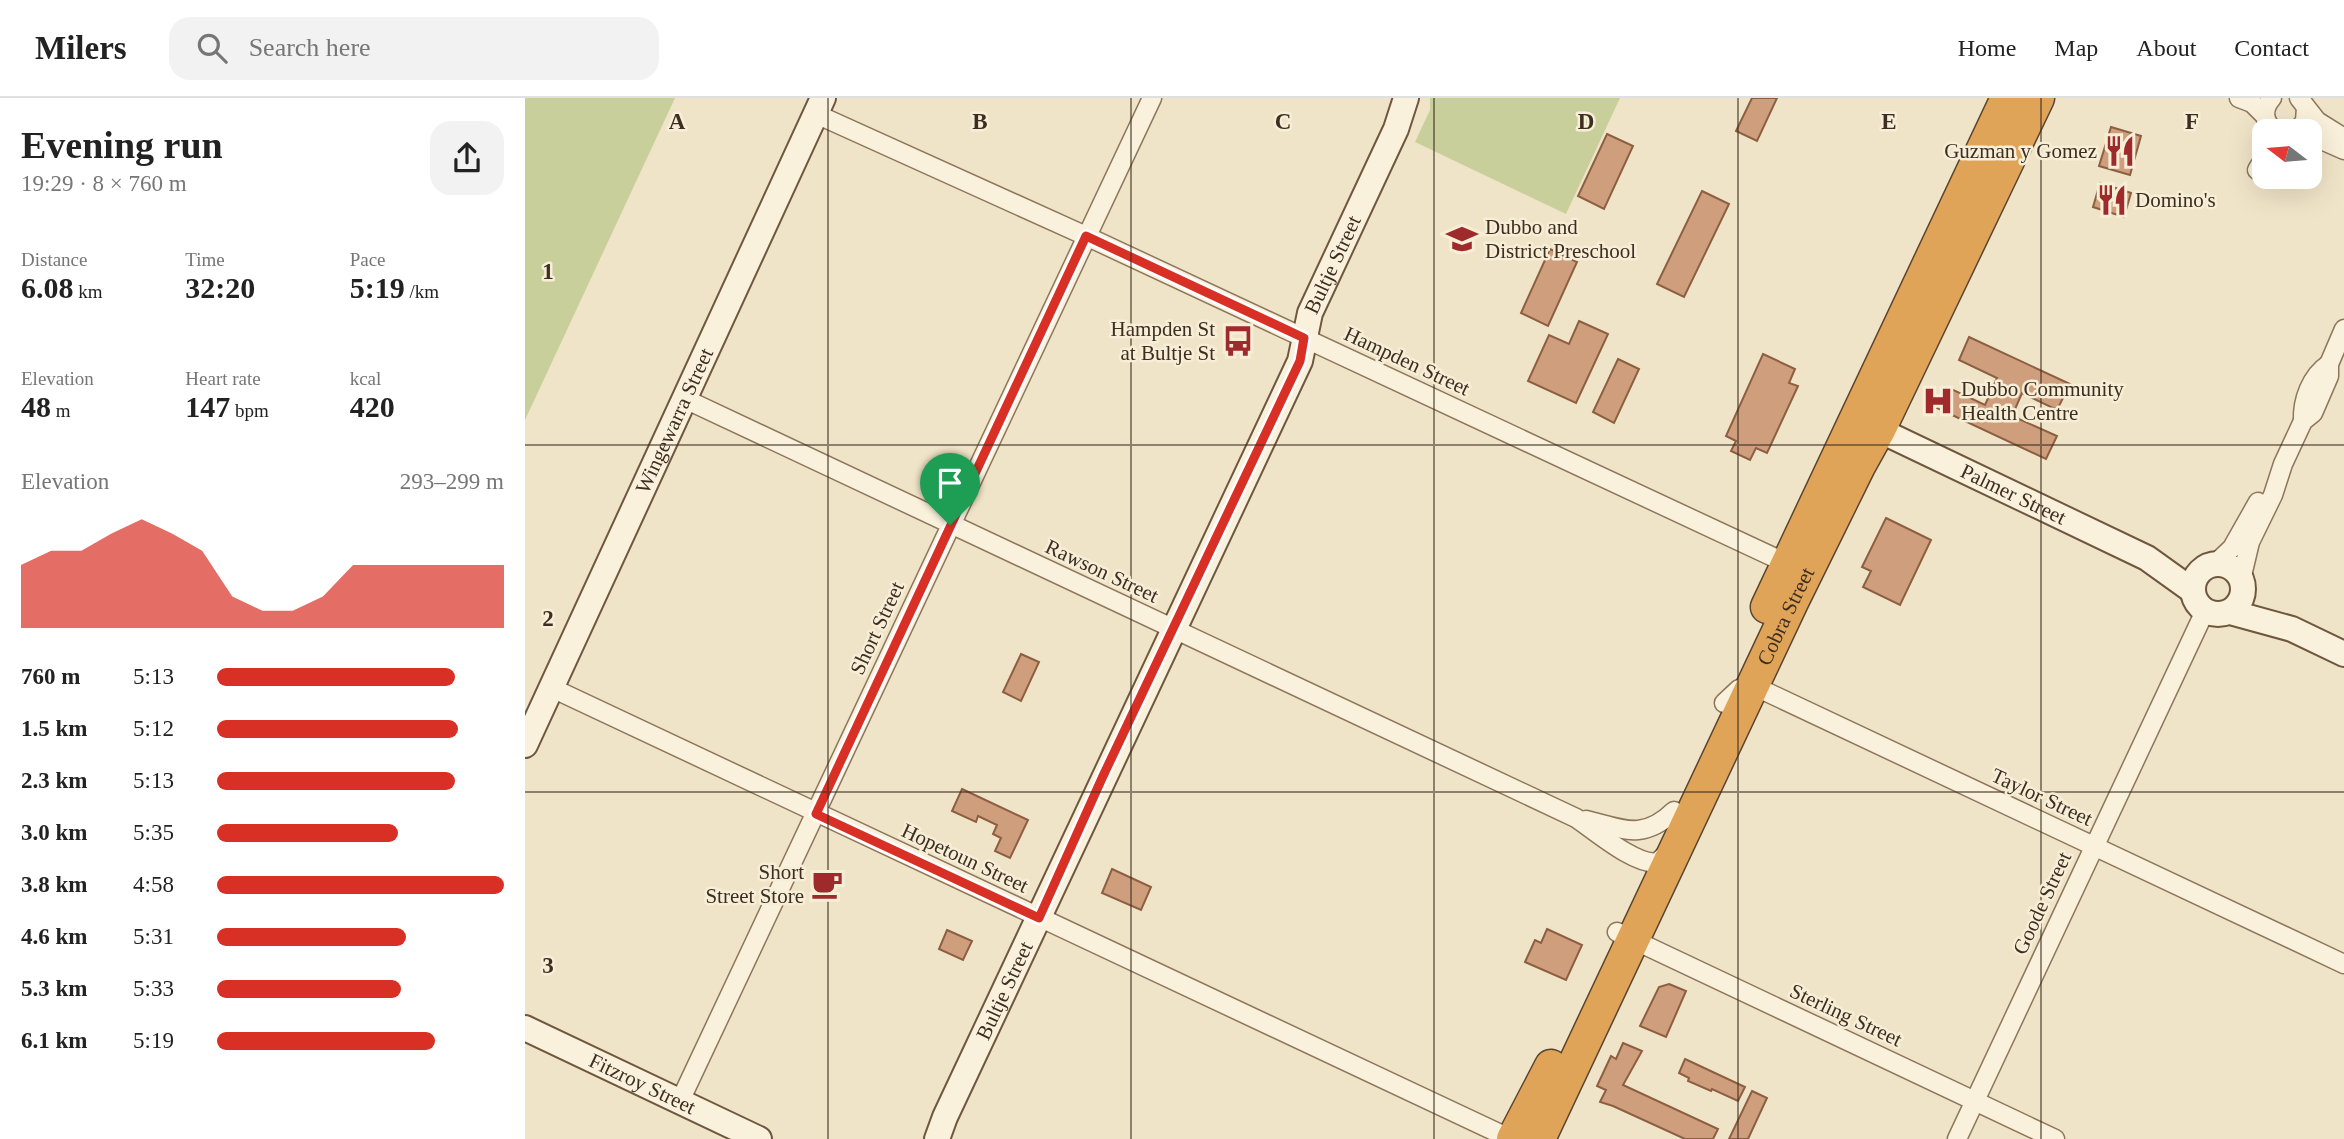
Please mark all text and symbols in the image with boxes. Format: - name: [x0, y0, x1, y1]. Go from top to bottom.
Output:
- search box: [169, 17, 659, 80]
- icon: search: [193, 29, 231, 67]
- text: Milers: [35, 30, 127, 66]
- text: Search here: [249, 33, 371, 62]
- text: Home: [1958, 35, 2016, 61]
- text: Map: [2054, 35, 2098, 61]
- text: About: [2136, 35, 2196, 61]
- text: Contact: [2234, 35, 2309, 61]
- text: A: [669, 109, 686, 134]
- text: B: [972, 109, 988, 134]
- text: C: [1275, 109, 1291, 134]
- text: D: [1578, 109, 1594, 134]
- text: E: [1881, 109, 1897, 134]
- text: F: [2185, 109, 2199, 134]
- north arrow: [2252, 119, 2322, 189]
- map controls: [2252, 119, 2322, 189]
- button: share: [430, 121, 504, 195]
- text: Evening run: [21, 124, 223, 166]
- restaurant icon: Guzman y Gomez: [2103, 134, 2137, 168]
- place label: Guzman y Gomez: [1944, 139, 2097, 163]
- text: 19:29 · 8 × 760 m: [21, 171, 187, 196]
- restaurant icon: Domino's: [2095, 183, 2129, 217]
- place label: Domino's: [2135, 188, 2216, 212]
- street label: Bultje Street: [1299, 212, 1366, 318]
- place label: Dubbo and District Preschool: [1485, 215, 1636, 263]
- school or university icon: Dubbo and District Preschool: [1445, 222, 1479, 256]
- text: Distance: [21, 249, 87, 270]
- text: Time: [185, 249, 225, 270]
- text: Pace: [350, 249, 386, 270]
- text: 1: [542, 259, 554, 284]
- text: 6.08: [21, 271, 74, 304]
- text: 32:20: [185, 271, 255, 304]
- text: 5:19: [350, 271, 405, 304]
- text: km: [74, 281, 103, 302]
- text: /km: [405, 281, 439, 302]
- place label: Hampden St at Bultje St: [1111, 317, 1215, 365]
- street label: Hampden Street: [1340, 321, 1474, 401]
- bus stop icon: Hampden St at Bultje St: [1221, 324, 1255, 358]
- street label: Wingewarra Street: [631, 344, 718, 497]
- text: Elevation: [21, 368, 94, 389]
- text: Heart rate: [185, 368, 261, 389]
- text: kcal: [350, 368, 381, 389]
- place label: Dubbo Community Health Centre: [1961, 377, 2124, 425]
- hospital icon: Dubbo Community Health Centre: [1921, 384, 1955, 418]
- text: 48: [21, 390, 51, 423]
- text: 147: [185, 390, 230, 423]
- text: 420: [350, 390, 395, 423]
- text: m: [51, 400, 71, 421]
- text: bpm: [230, 400, 269, 421]
- pin: [920, 453, 980, 525]
- street label: Palmer Street: [1957, 459, 2070, 530]
- icon: arrive: [931, 464, 969, 502]
- text: Elevation: [21, 469, 109, 494]
- text: 293–299 m: [400, 469, 504, 494]
- street label: Rawson Street: [1042, 534, 1162, 608]
- street label: Cobra Street: [1752, 563, 1819, 669]
- street label: Short Street: [845, 578, 909, 678]
- text: 2: [542, 606, 554, 631]
- text: 760 m: [21, 664, 80, 689]
- text: 5:13: [133, 664, 174, 689]
- text: 1.5 km: [21, 716, 87, 741]
- text: 5:12: [133, 716, 174, 741]
- street label: Taylor Street: [1988, 763, 2096, 831]
- text: 2.3 km: [21, 768, 87, 793]
- text: 5:13: [133, 768, 174, 793]
- street label: Hopetoun Street: [898, 818, 1032, 898]
- text: 3.0 km: [21, 820, 87, 845]
- text: 5:35: [133, 820, 174, 845]
- street label: Goode Street: [2008, 848, 2076, 958]
- place label: Short Street Store: [705, 860, 804, 908]
- cafe icon: Short Street Store: [810, 867, 844, 901]
- text: 3.8 km: [21, 872, 87, 897]
- text: 4:58: [133, 872, 174, 897]
- text: 4.6 km: [21, 924, 87, 949]
- text: 5:31: [133, 924, 174, 949]
- street label: Bultje Street: [971, 938, 1038, 1044]
- text: 3: [542, 953, 554, 978]
- text: 5.3 km: [21, 976, 87, 1001]
- text: 5:33: [133, 976, 174, 1001]
- street label: Sterling Street: [1786, 979, 1906, 1051]
- text: 6.1 km: [21, 1028, 87, 1053]
- text: 5:19: [133, 1028, 174, 1053]
- street label: Fitzroy Street: [585, 1048, 700, 1119]

